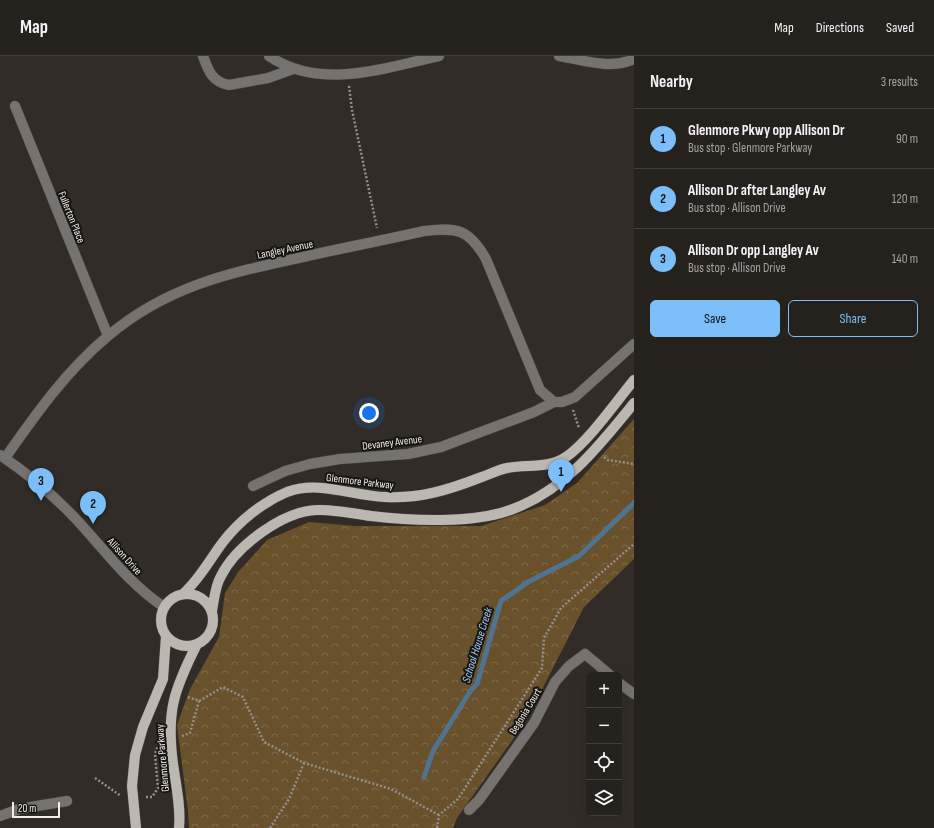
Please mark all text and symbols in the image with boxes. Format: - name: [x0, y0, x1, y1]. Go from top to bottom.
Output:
- text: Map: [20, 16, 48, 39]
- text: Map: [774, 19, 794, 36]
- text: Directions: [816, 19, 864, 36]
- text: Saved: [886, 19, 914, 36]
- text: Nearby: [650, 72, 693, 92]
- text: 3 results: [881, 74, 918, 90]
- text: Glenmore Pkwy opp Allison Dr: [688, 121, 845, 140]
- text: 1: [660, 131, 666, 147]
- text: 90 m: [896, 131, 918, 147]
- text: Bus stop · Glenmore Parkway: [688, 140, 812, 156]
- text: Allison Dr after Langley Av: [688, 181, 826, 200]
- street label: Fullerton Place: [55, 189, 88, 245]
- text: 2: [660, 191, 666, 207]
- text: 120 m: [892, 191, 918, 207]
- text: Bus stop · Allison Drive: [688, 200, 786, 216]
- street label: Langley Avenue: [256, 237, 314, 262]
- text: Allison Dr opp Langley Av: [688, 241, 819, 260]
- text: 3: [660, 251, 666, 267]
- text: 140 m: [892, 251, 918, 267]
- text: Bus stop · Allison Drive: [688, 260, 786, 276]
- button: Save: [650, 300, 780, 337]
- button: Share: [788, 300, 918, 337]
- your location: [359, 403, 379, 423]
- street label: Devaney Avenue: [361, 432, 423, 453]
- pin: 1: [548, 459, 574, 492]
- pin: 3: [28, 468, 54, 501]
- street label: Glenmore Parkway: [325, 471, 395, 492]
- pin: 2: [80, 491, 106, 524]
- street label: Allison Drive: [104, 534, 145, 578]
- water label: School House Creek: [459, 605, 496, 685]
- map controls: [586, 672, 622, 816]
- button: +: [586, 672, 622, 708]
- street label: Begonia Court: [506, 685, 545, 737]
- button: −: [586, 708, 622, 744]
- street label: Glenmore Parkway: [153, 723, 172, 792]
- button: locate: [586, 744, 622, 780]
- button: layers: [586, 780, 622, 816]
- scale bar: [12, 800, 60, 819]
- text: 20 m: [18, 802, 36, 815]

